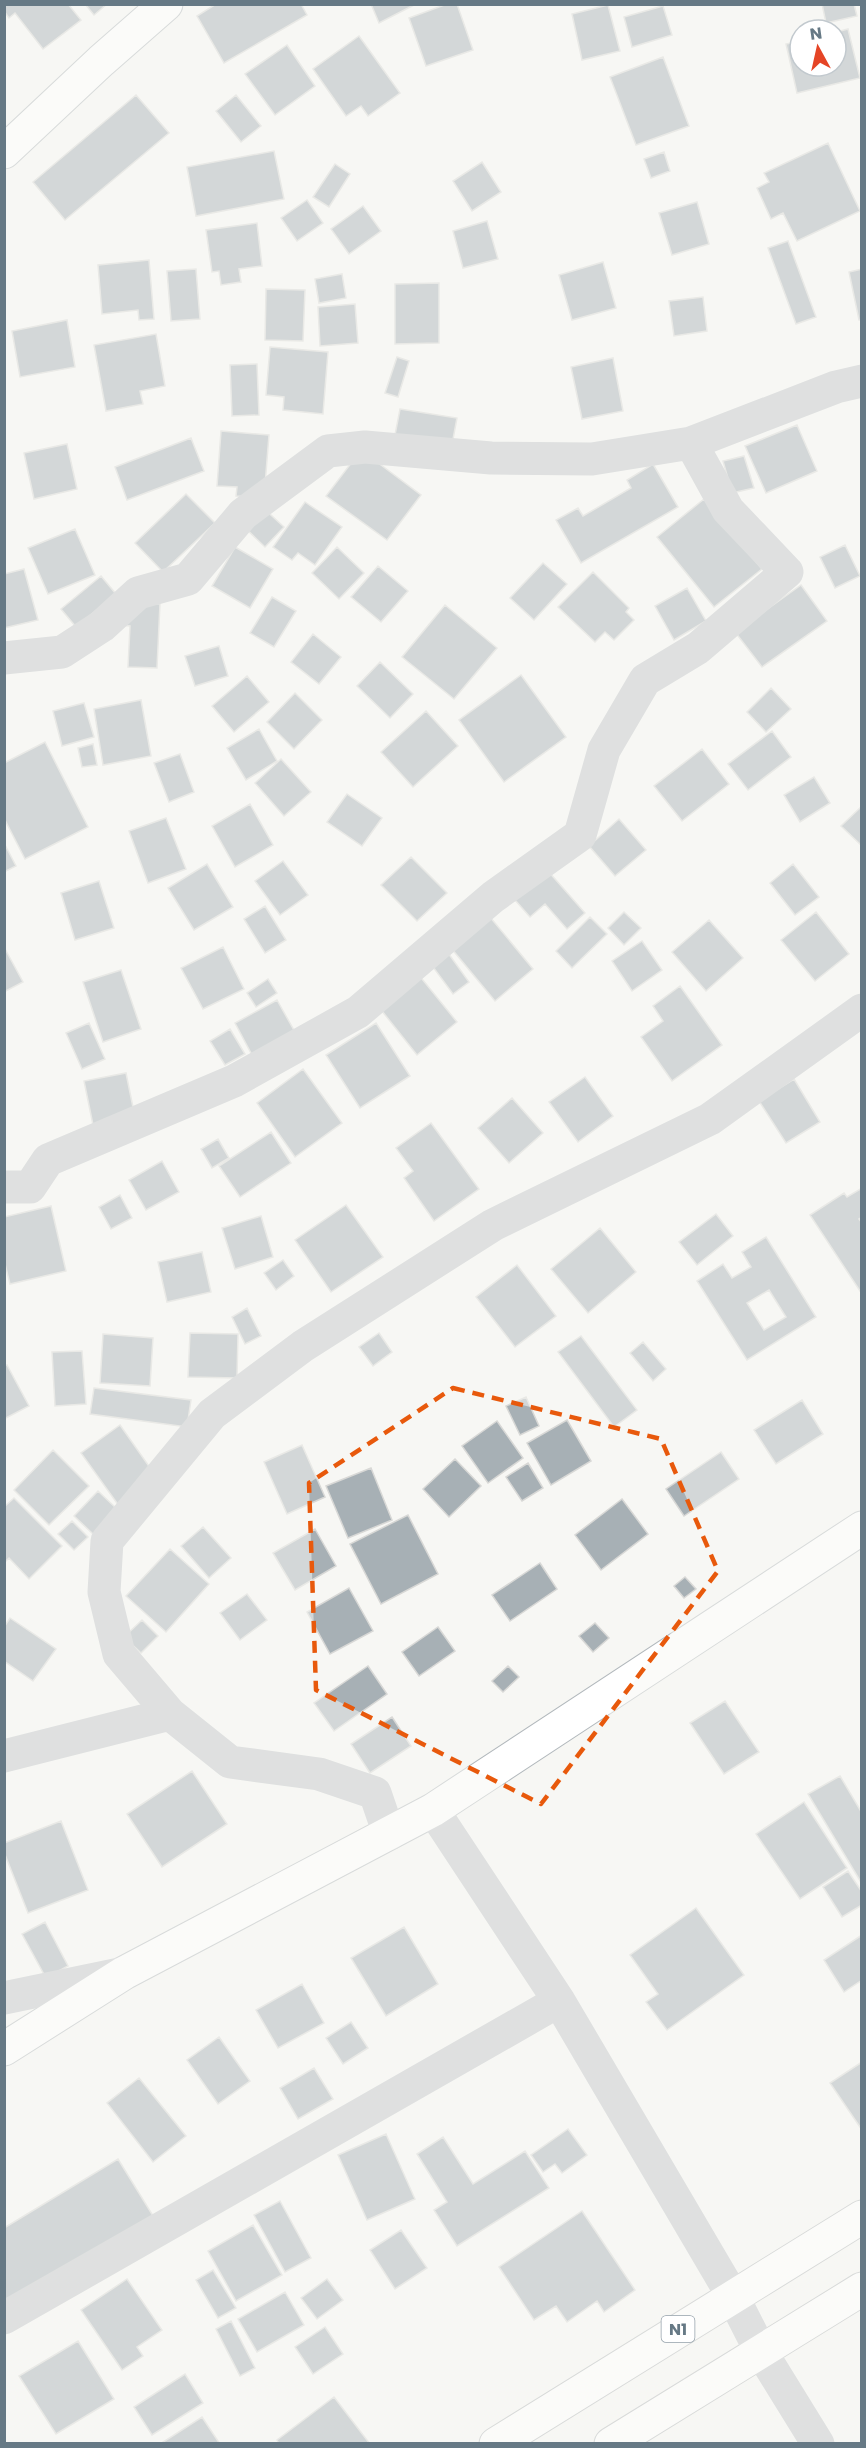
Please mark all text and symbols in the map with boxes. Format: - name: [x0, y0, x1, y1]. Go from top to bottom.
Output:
- north arrow: [788, 18, 848, 78]
- text: N: [808, 21, 824, 46]
- road number: N1: [662, 2316, 694, 2342]

